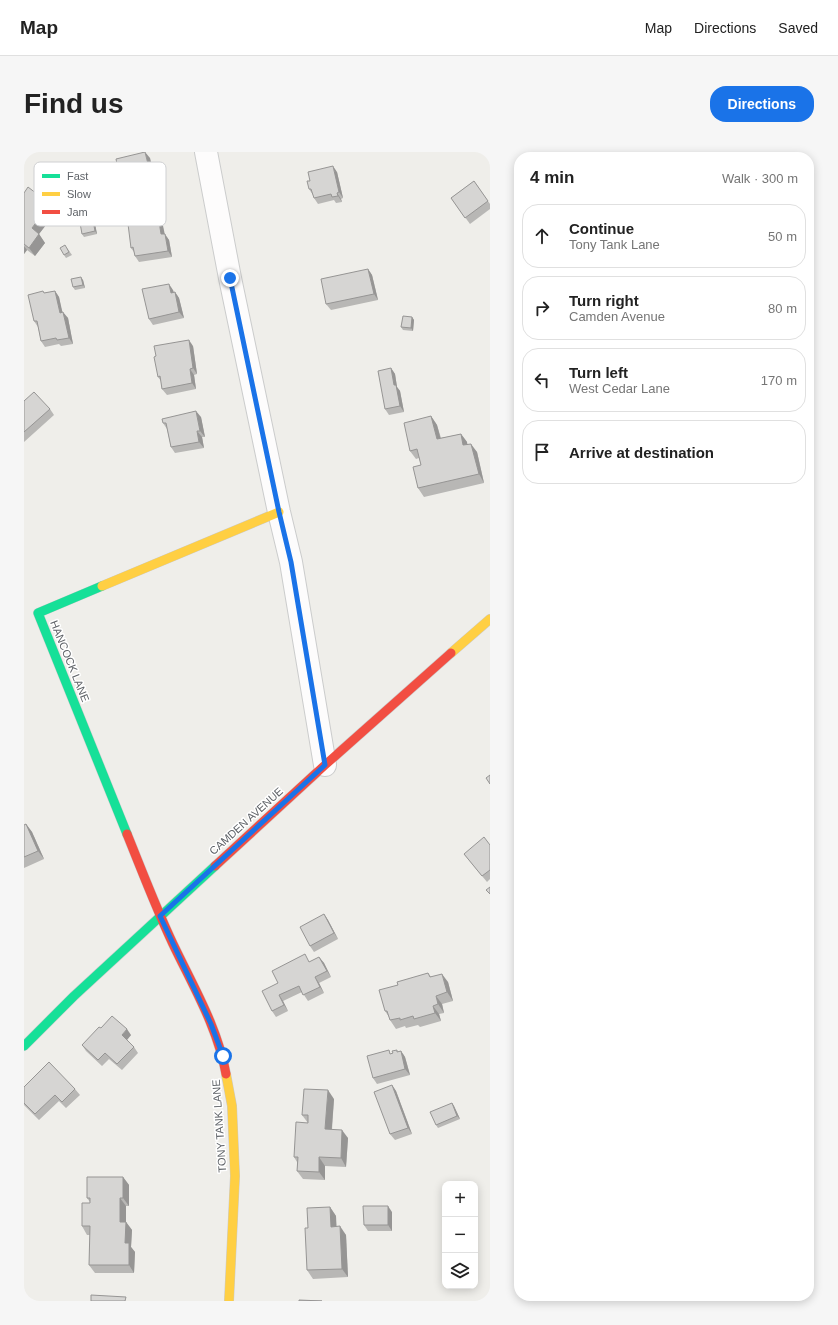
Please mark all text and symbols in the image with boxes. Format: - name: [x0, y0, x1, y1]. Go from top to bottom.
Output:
- text: Map: [20, 17, 58, 38]
- text: Map: [645, 20, 672, 36]
- text: Directions: [694, 20, 756, 36]
- text: Saved: [778, 20, 818, 36]
- button: Directions: [710, 86, 814, 122]
- text: Find us: [24, 88, 124, 119]
- legend: [34, 162, 166, 226]
- text: 4 min: [530, 168, 574, 187]
- text: Fast: [67, 170, 88, 182]
- text: Walk · 300 m: [722, 171, 798, 186]
- text: Slow: [67, 188, 91, 200]
- text: Jam: [67, 206, 88, 218]
- text: Continue: [569, 220, 634, 237]
- icon: ahead: [531, 225, 553, 247]
- text: 50 m: [768, 229, 797, 244]
- text: Tony Tank Lane: [569, 237, 660, 252]
- route end: [221, 269, 239, 287]
- text: Turn right: [569, 292, 639, 309]
- icon: right: [531, 297, 553, 319]
- text: 80 m: [768, 301, 797, 316]
- text: Camden Avenue: [569, 309, 665, 324]
- text: Turn left: [569, 364, 628, 381]
- icon: left: [531, 369, 553, 391]
- text: 170 m: [761, 373, 797, 388]
- text: West Cedar Lane: [569, 381, 670, 396]
- icon: arrive: [531, 441, 553, 463]
- text: Arrive at destination: [569, 444, 714, 461]
- street label: HANCOCK LANE: [48, 619, 92, 703]
- street label: CAMDEN AVENUE: [207, 785, 285, 857]
- route start: [214, 1047, 232, 1065]
- street label: TONY TANK LANE: [210, 1079, 228, 1173]
- map controls: [442, 1181, 478, 1289]
- button: +: [442, 1181, 478, 1217]
- button: −: [442, 1217, 478, 1253]
- button: layers: [442, 1253, 478, 1289]

